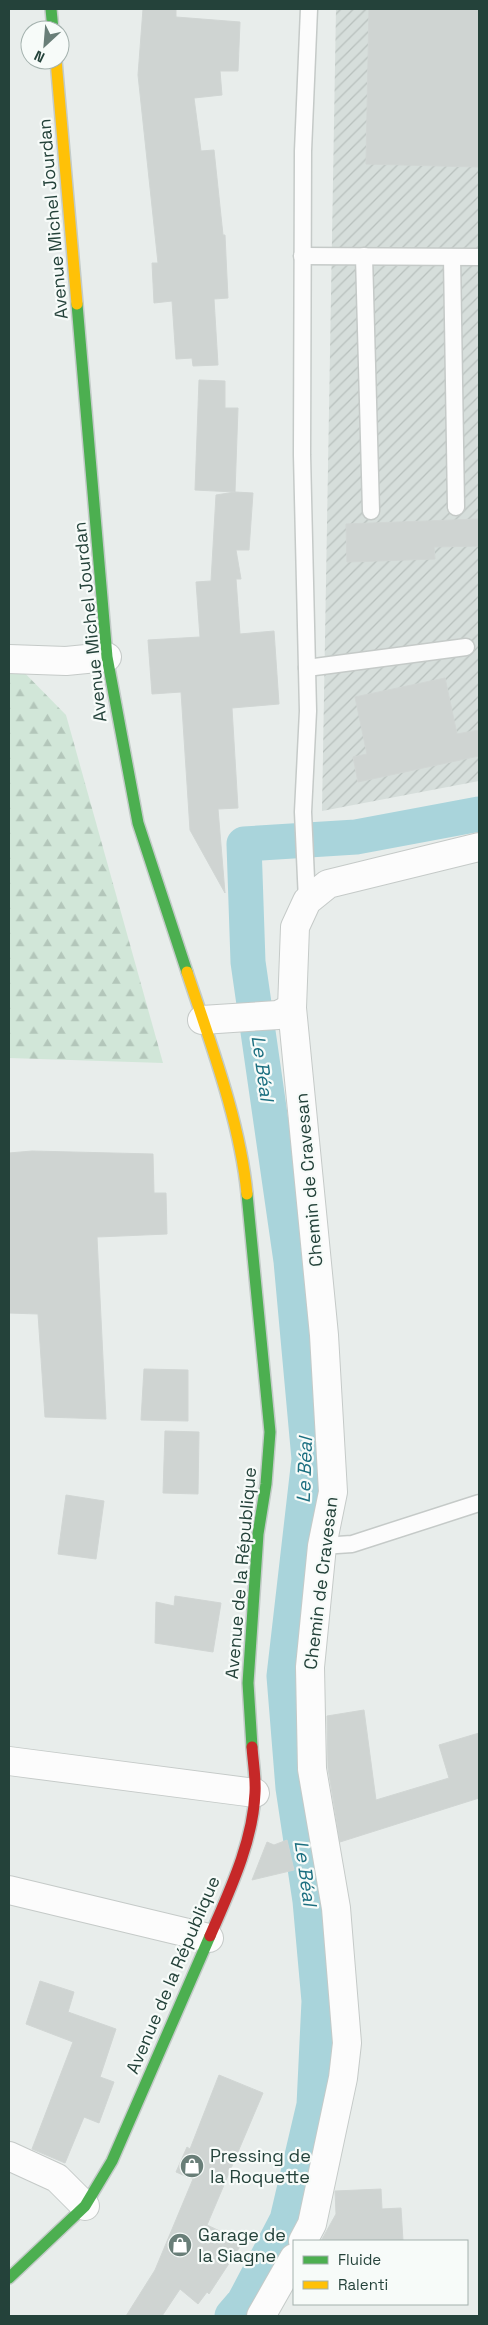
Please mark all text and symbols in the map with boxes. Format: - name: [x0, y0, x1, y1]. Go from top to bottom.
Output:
- north arrow: [20, 20, 70, 70]
- text: N: [31, 47, 47, 67]
- street label: Avenue Michel Jourdan: [32, 118, 73, 320]
- street label: Avenue Michel Jourdan: [68, 521, 111, 723]
- water label: Le Béal: [246, 1034, 280, 1105]
- street label: Chemin de Cravesan: [289, 1092, 328, 1268]
- water label: Le Béal: [291, 1434, 318, 1503]
- street label: Avenue de la République: [220, 1466, 261, 1680]
- street label: Chemin de Cravesan: [298, 1495, 343, 1671]
- water label: Le Béal: [289, 1839, 323, 1910]
- street label: Avenue de la République: [120, 1872, 225, 2077]
- place label: Pressing de la Roquette: [210, 2144, 311, 2188]
- shop icon: Pressing de la Roquette: [179, 2153, 205, 2179]
- place label: Garage de la Siagne: [198, 2223, 286, 2267]
- shop icon: Garage de la Siagne: [167, 2232, 193, 2258]
- legend: [293, 2240, 468, 2305]
- text: Fluide: [338, 2250, 381, 2269]
- text: Ralenti: [338, 2275, 388, 2294]

